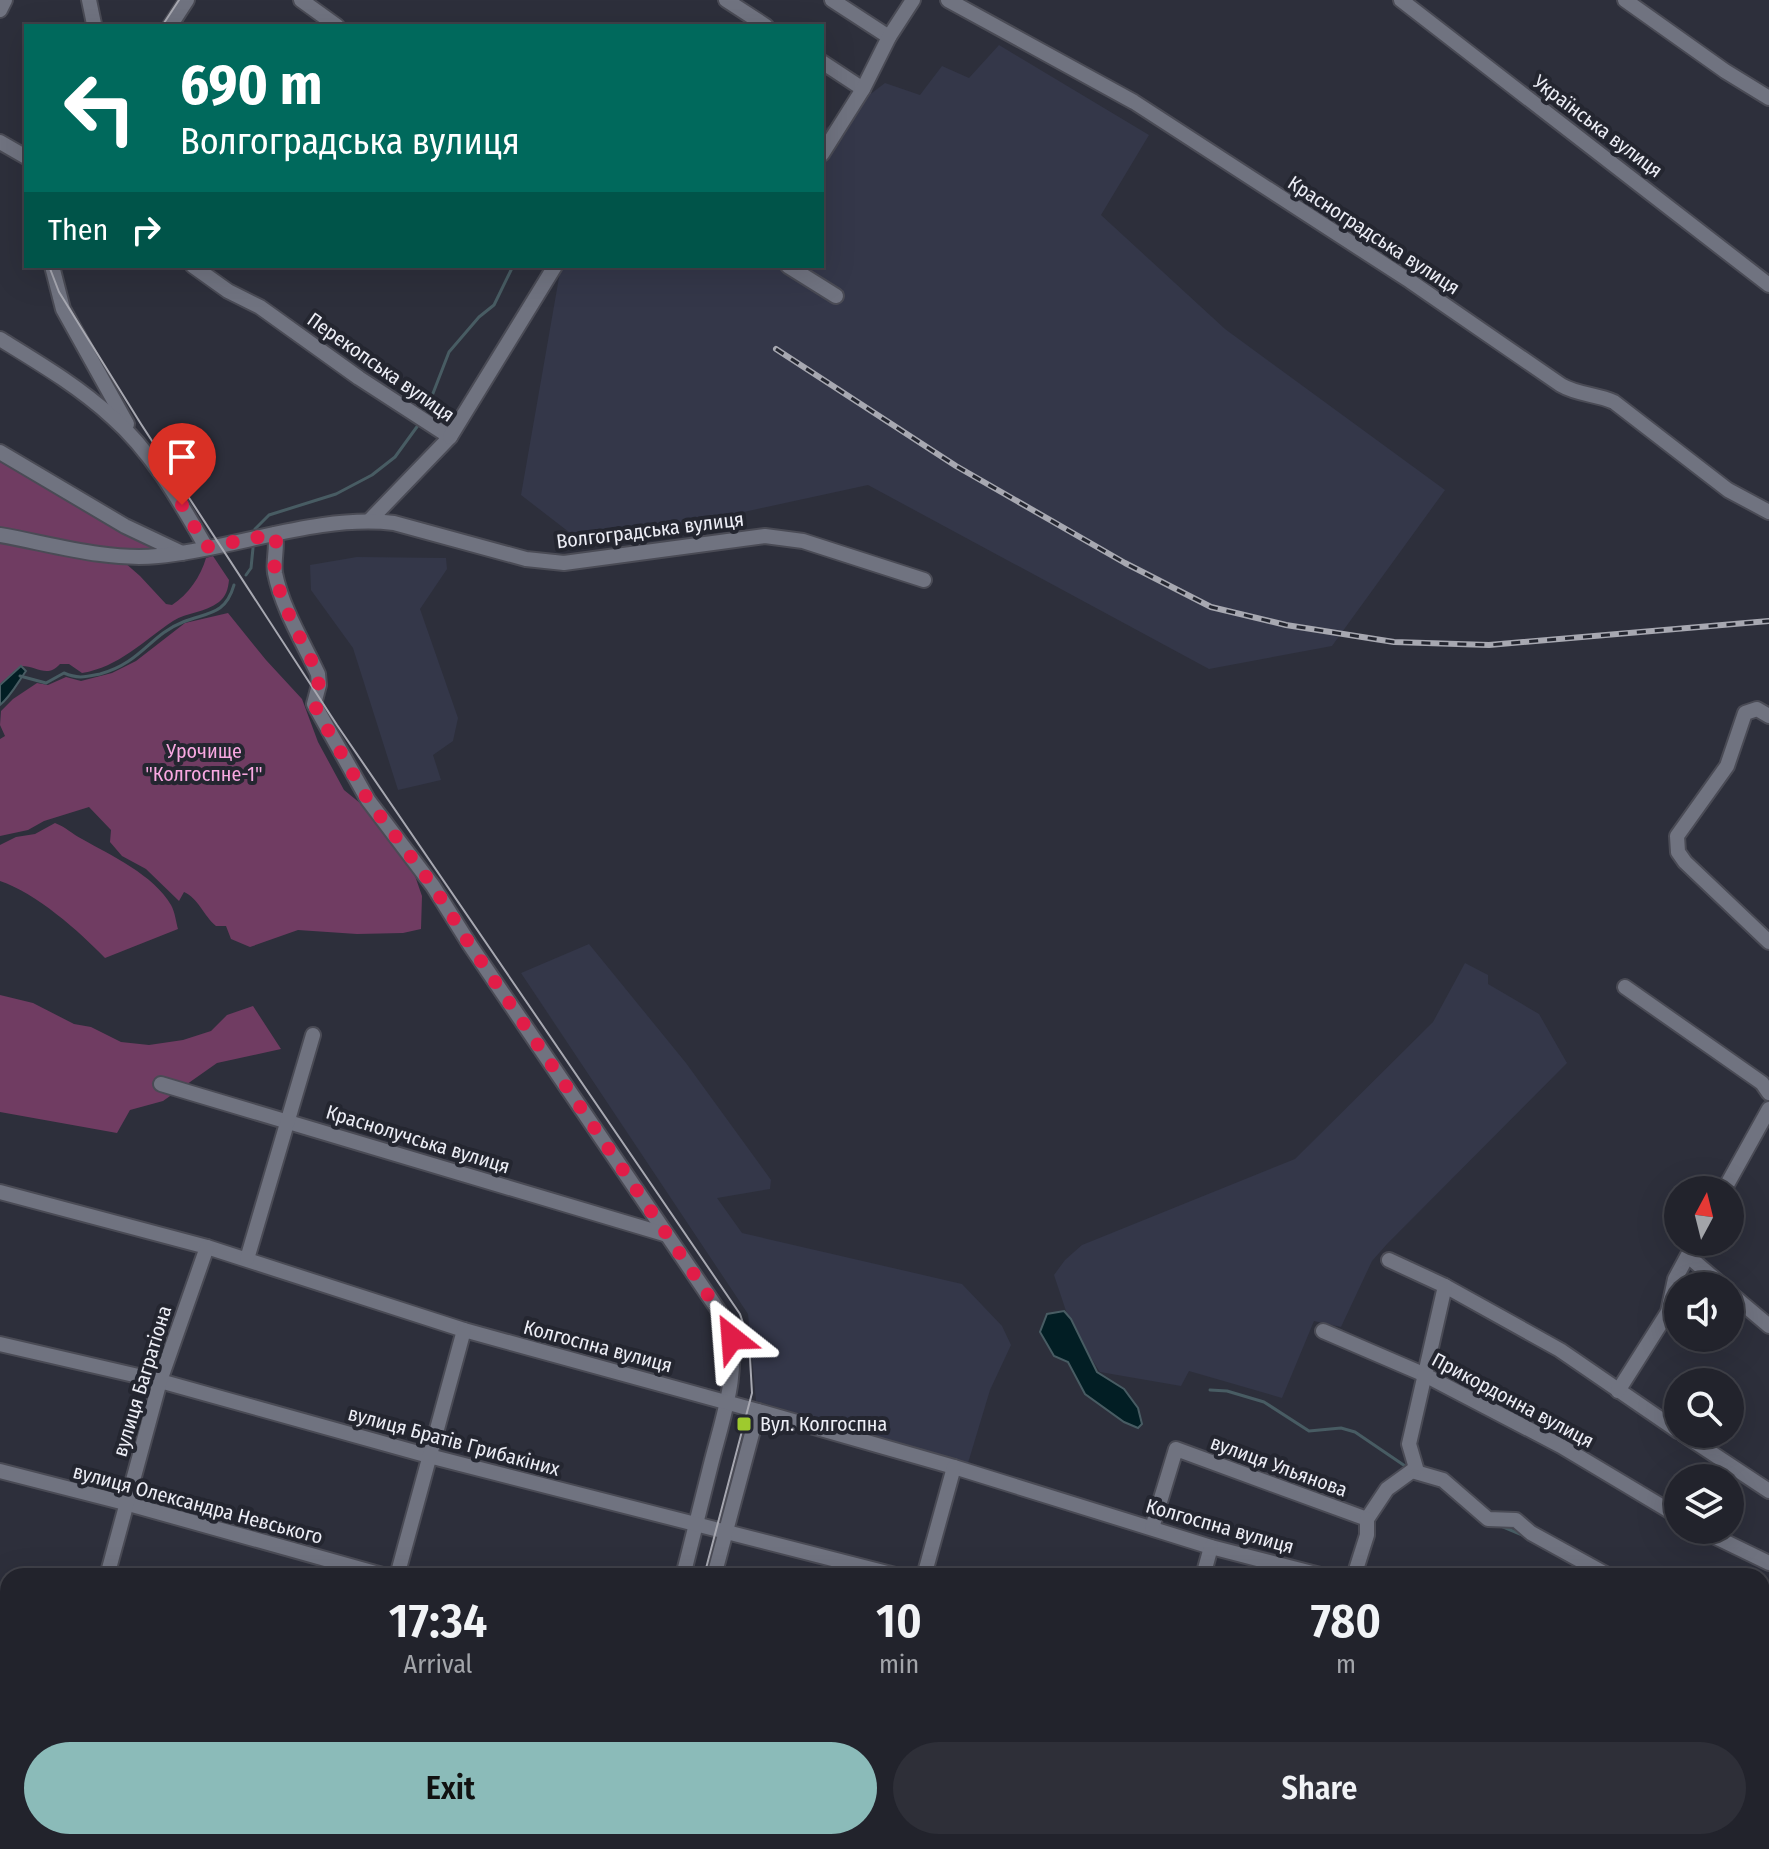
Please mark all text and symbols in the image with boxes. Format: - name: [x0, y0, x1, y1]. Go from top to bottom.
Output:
- text: 690 m: [180, 52, 322, 119]
- icon: left: [48, 56, 152, 160]
- street label: Українська вулиця: [1528, 69, 1667, 182]
- text: Волгоградська вулиця: [180, 120, 520, 164]
- street label: Красноградська вулиця: [1284, 170, 1464, 300]
- icon: right: [124, 208, 168, 252]
- text: Then: [48, 212, 108, 248]
- street label: Перекопська вулиця: [303, 307, 459, 427]
- pin: [148, 423, 216, 505]
- icon: arrive: [160, 435, 204, 479]
- street label: Волгоградська вулиця: [555, 507, 745, 553]
- park label: Урочище "Колгоспне-1": [145, 739, 263, 786]
- street label: Краснолучська вулиця: [323, 1100, 513, 1178]
- north arrow: [1664, 1176, 1744, 1256]
- map controls: [1664, 1176, 1744, 1544]
- button: sound: [1664, 1272, 1744, 1352]
- position arrow: [690, 1296, 774, 1380]
- street label: вулиця Багратіона: [108, 1303, 176, 1459]
- street label: Колгоспна вулиця: [521, 1315, 675, 1377]
- street label: Прикордонна вулиця: [1428, 1347, 1598, 1453]
- button: search: [1664, 1368, 1744, 1448]
- street label: вулиця Братів Грибакіних: [346, 1401, 563, 1481]
- place label: Вул. Колгоспна: [760, 1412, 887, 1436]
- marker: Вул. Колгоспна: [735, 1415, 753, 1433]
- street label: вулиця Ульянова: [1207, 1430, 1351, 1502]
- street label: вулиця Олександра Невського: [70, 1459, 326, 1549]
- button: layers: [1664, 1464, 1744, 1544]
- street label: Колгоспна вулиця: [1143, 1493, 1297, 1559]
- text: 17:34: [389, 1592, 487, 1650]
- text: 10: [876, 1592, 922, 1650]
- text: 780: [1311, 1592, 1381, 1650]
- text: Arrival: [404, 1649, 473, 1680]
- text: min: [879, 1649, 919, 1680]
- text: m: [1336, 1649, 1356, 1680]
- button: Exit: [24, 1742, 877, 1834]
- button: Share: [893, 1742, 1746, 1834]

